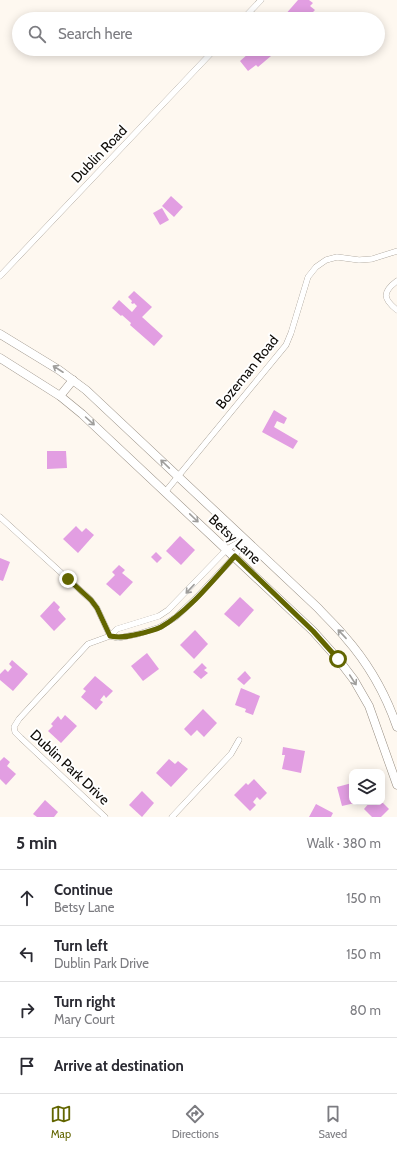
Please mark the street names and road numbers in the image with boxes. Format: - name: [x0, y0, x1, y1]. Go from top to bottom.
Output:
- street label: Dublin Road: [67, 122, 131, 186]
- street label: Bozeman Road: [212, 331, 282, 413]
- street label: Betsy Lane: [205, 510, 265, 568]
- street label: Dublin Park Drive: [26, 726, 114, 808]

